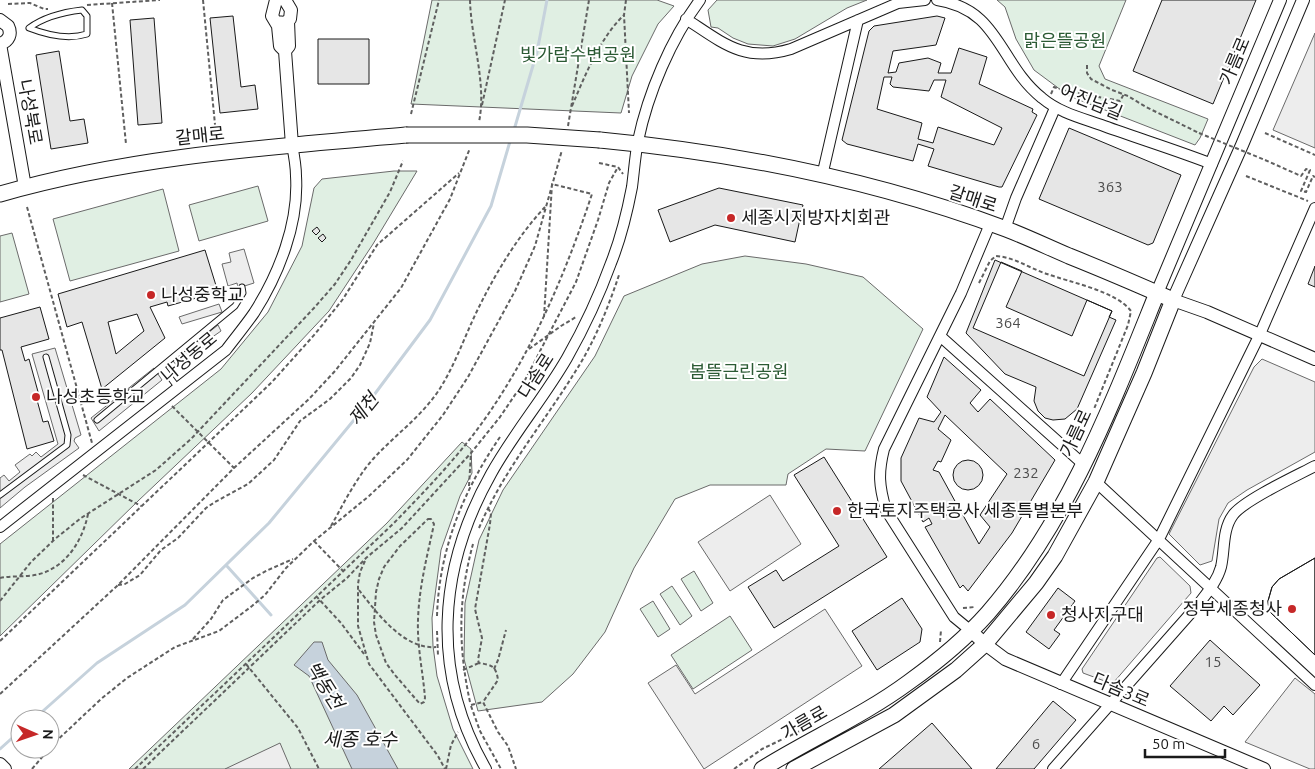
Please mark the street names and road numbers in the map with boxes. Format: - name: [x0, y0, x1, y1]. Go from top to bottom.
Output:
- street label: 가름로: [1215, 34, 1253, 87]
- street label: 나성북로: [15, 77, 47, 146]
- street label: 어진남길: [1057, 79, 1126, 123]
- street label: 갈매로: [174, 122, 226, 148]
- street label: 갈매로: [947, 181, 1000, 215]
- street label: 나성동로: [157, 327, 220, 385]
- street label: 다솜로: [513, 349, 557, 402]
- street label: 가름로: [1056, 406, 1095, 459]
- street label: 다솜3로: [1090, 668, 1153, 710]
- street label: 가름로: [777, 701, 830, 743]

